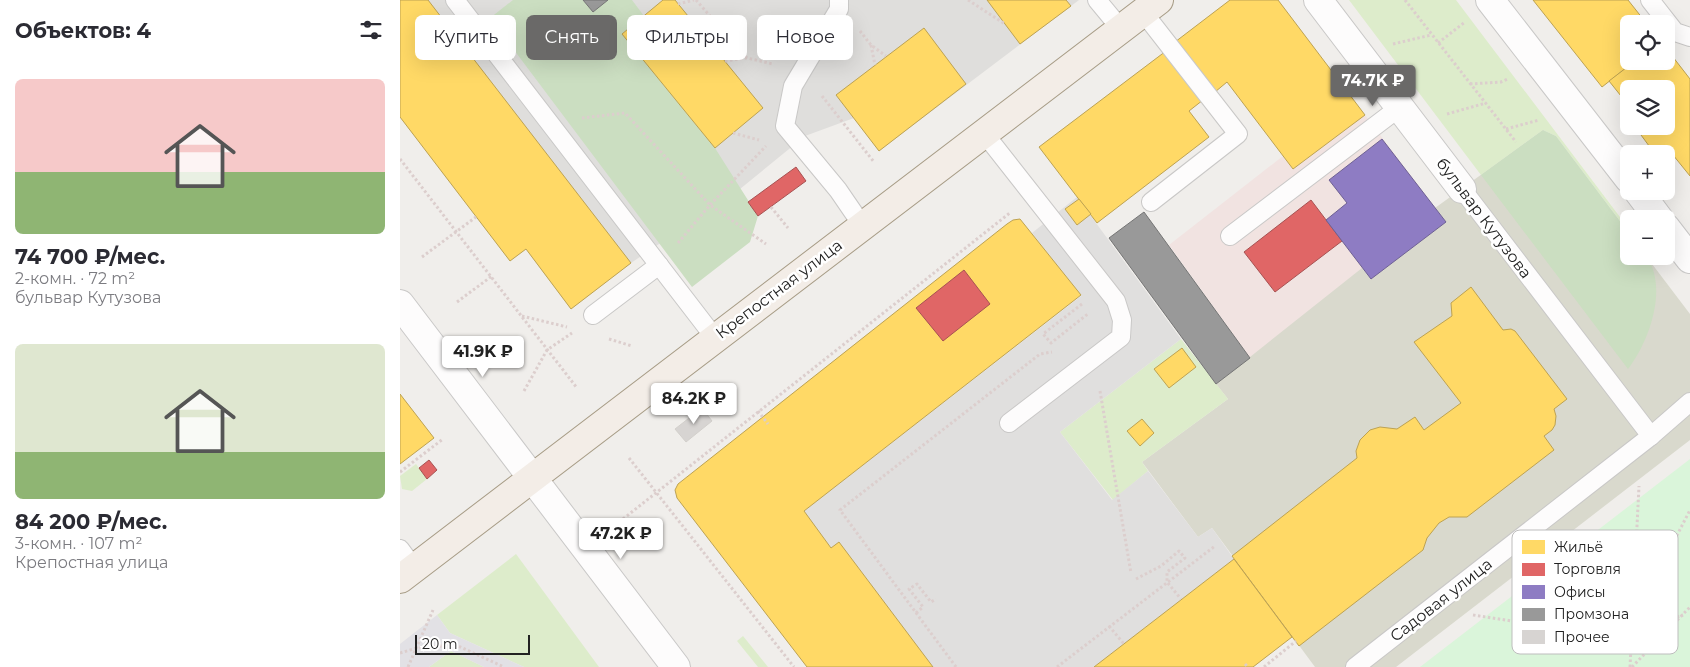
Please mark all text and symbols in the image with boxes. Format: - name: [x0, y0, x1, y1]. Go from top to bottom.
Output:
- chip: Купить: [415, 15, 516, 60]
- chip: Снять: [526, 15, 617, 60]
- chip: Фильтры: [627, 15, 747, 60]
- chip: Новое: [757, 15, 853, 60]
- map controls: [1620, 15, 1675, 265]
- button: locate: [1620, 15, 1675, 70]
- icon: filters: [357, 16, 385, 44]
- text: Объектов: 4: [15, 18, 151, 43]
- pin: 74.7K ₽: [1327, 64, 1419, 107]
- text: 74.7K ₽: [1342, 71, 1404, 90]
- button: layers: [1620, 80, 1675, 135]
- icon: home: [155, 111, 245, 201]
- button: +: [1620, 145, 1675, 200]
- street label: бульвар Кутузова: [1432, 154, 1536, 282]
- button: −: [1620, 210, 1675, 265]
- street label: Крепостная улица: [712, 235, 846, 343]
- text: 74 700 ₽/мес.: [15, 244, 165, 269]
- text: 2-комн. · 72 m²: [15, 269, 135, 288]
- text: бульвар Кутузова: [15, 288, 161, 307]
- pin: 41.9K ₽: [437, 336, 529, 378]
- text: 41.9K ₽: [453, 342, 513, 361]
- icon: home: [155, 376, 245, 466]
- pin: 84.2K ₽: [648, 382, 740, 425]
- text: 84.2K ₽: [662, 389, 726, 408]
- text: 84 200 ₽/мес.: [15, 509, 167, 534]
- pin: 47.2K ₽: [575, 518, 667, 560]
- text: 47.2K ₽: [590, 524, 652, 543]
- legend: [1512, 530, 1678, 654]
- text: 3-комн. · 107 m²: [15, 534, 142, 553]
- text: Жильё: [1554, 538, 1603, 556]
- text: Крепостная улица: [15, 553, 168, 572]
- street label: Садовая улица: [1386, 554, 1496, 646]
- text: Торговля: [1554, 560, 1621, 578]
- text: Офисы: [1554, 583, 1605, 601]
- text: Промзона: [1554, 605, 1629, 623]
- text: Прочее: [1554, 628, 1610, 646]
- scale bar: [415, 632, 530, 655]
- text: 20 m: [422, 635, 458, 653]

